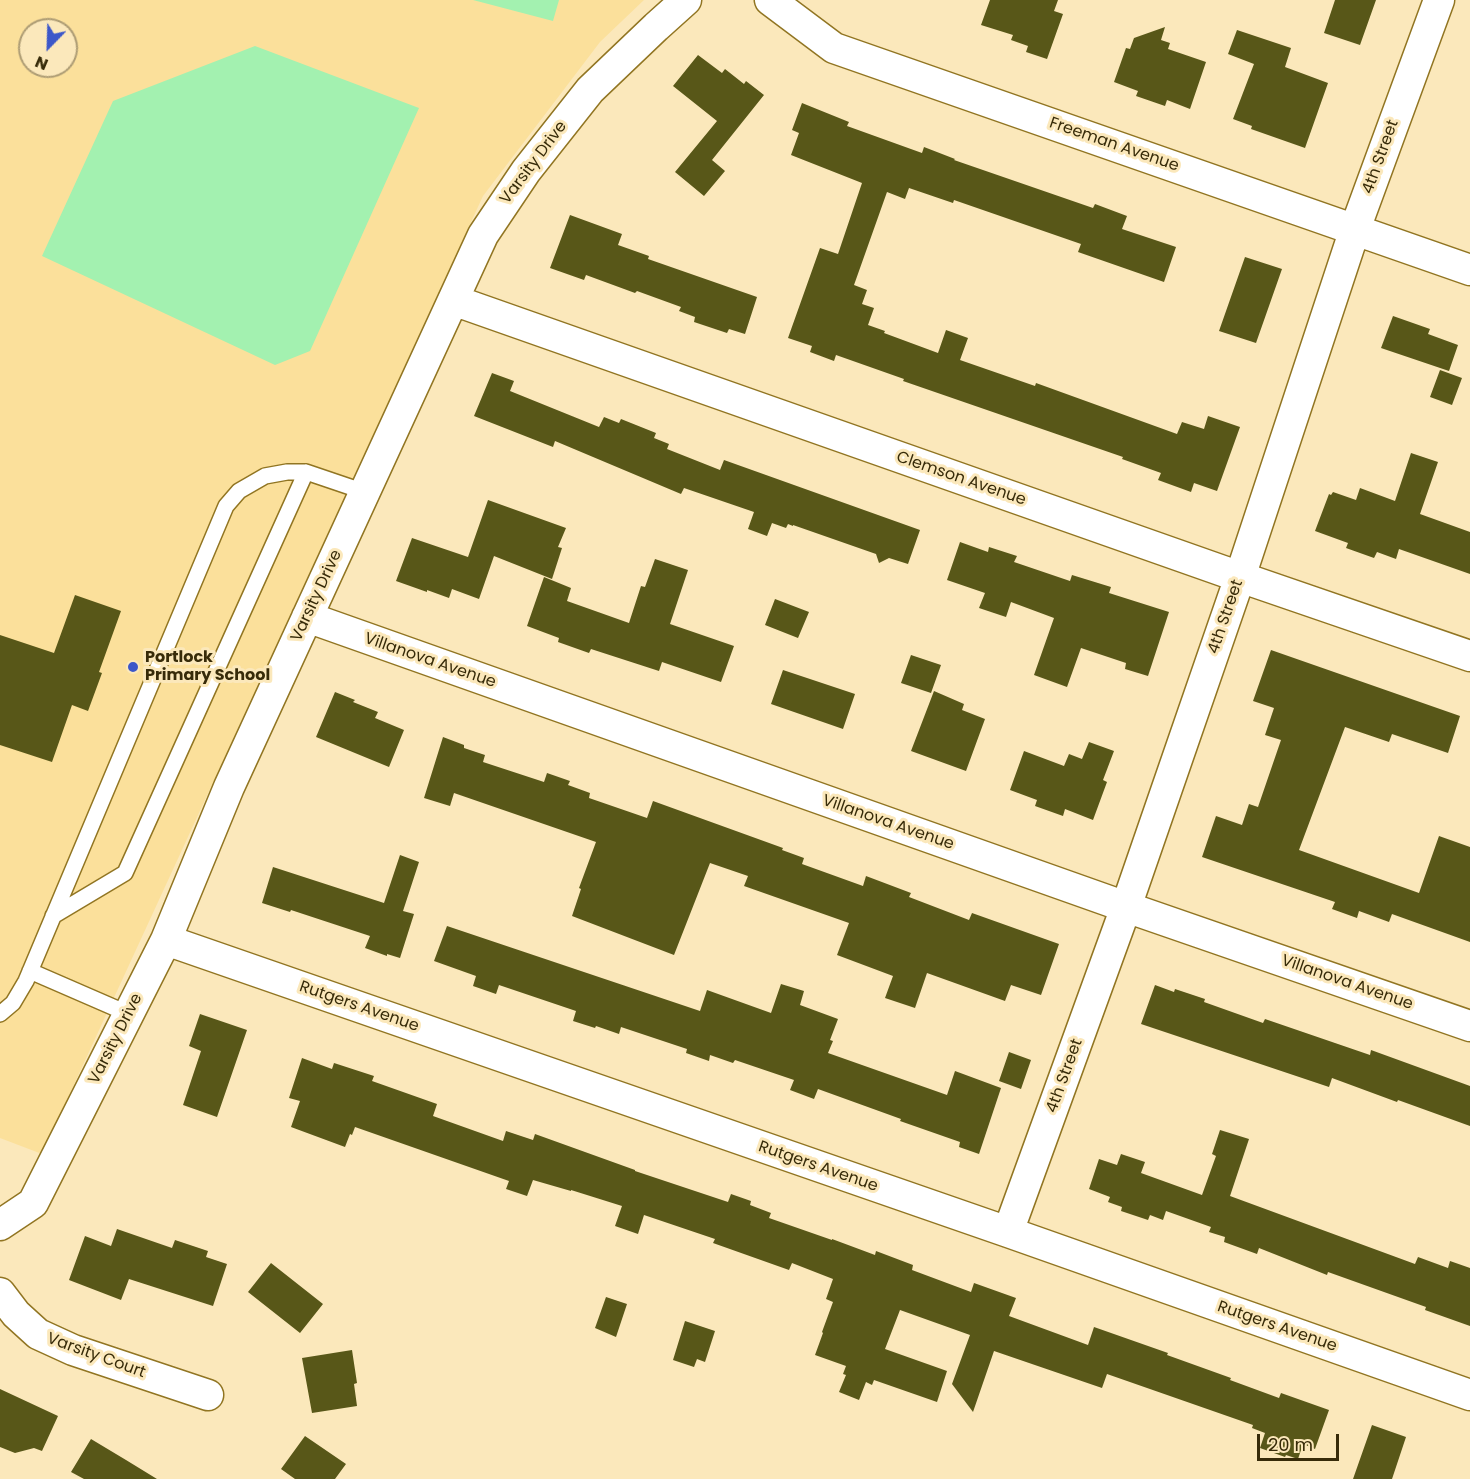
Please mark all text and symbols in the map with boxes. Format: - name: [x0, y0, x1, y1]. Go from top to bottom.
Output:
- north arrow: [18, 18, 78, 78]
- text: N: [32, 50, 52, 76]
- street label: Freeman Avenue: [1047, 114, 1181, 176]
- street label: 4th Street: [1359, 117, 1403, 197]
- street label: Varsity Drive: [497, 118, 571, 208]
- street label: Clemson Avenue: [894, 448, 1028, 510]
- street label: Varsity Drive: [287, 547, 347, 645]
- street label: 4th Street: [1204, 577, 1248, 657]
- street label: Villanova Avenue: [362, 629, 498, 693]
- place label: Portlock Primary School: [145, 648, 270, 686]
- marker: Portlock Primary School: [126, 660, 140, 674]
- street label: Villanova Avenue: [820, 791, 956, 855]
- street label: Villanova Avenue: [1279, 951, 1415, 1015]
- street label: Rutgers Avenue: [297, 978, 421, 1036]
- street label: Varsity Drive: [85, 990, 147, 1088]
- street label: 4th Street: [1043, 1036, 1087, 1116]
- street label: Rutgers Avenue: [756, 1138, 880, 1196]
- street label: Rutgers Avenue: [1215, 1298, 1339, 1356]
- street label: Varsity Court: [44, 1329, 148, 1383]
- scale bar: [1260, 1422, 1342, 1460]
- text: 20 m: [1268, 1432, 1313, 1457]

